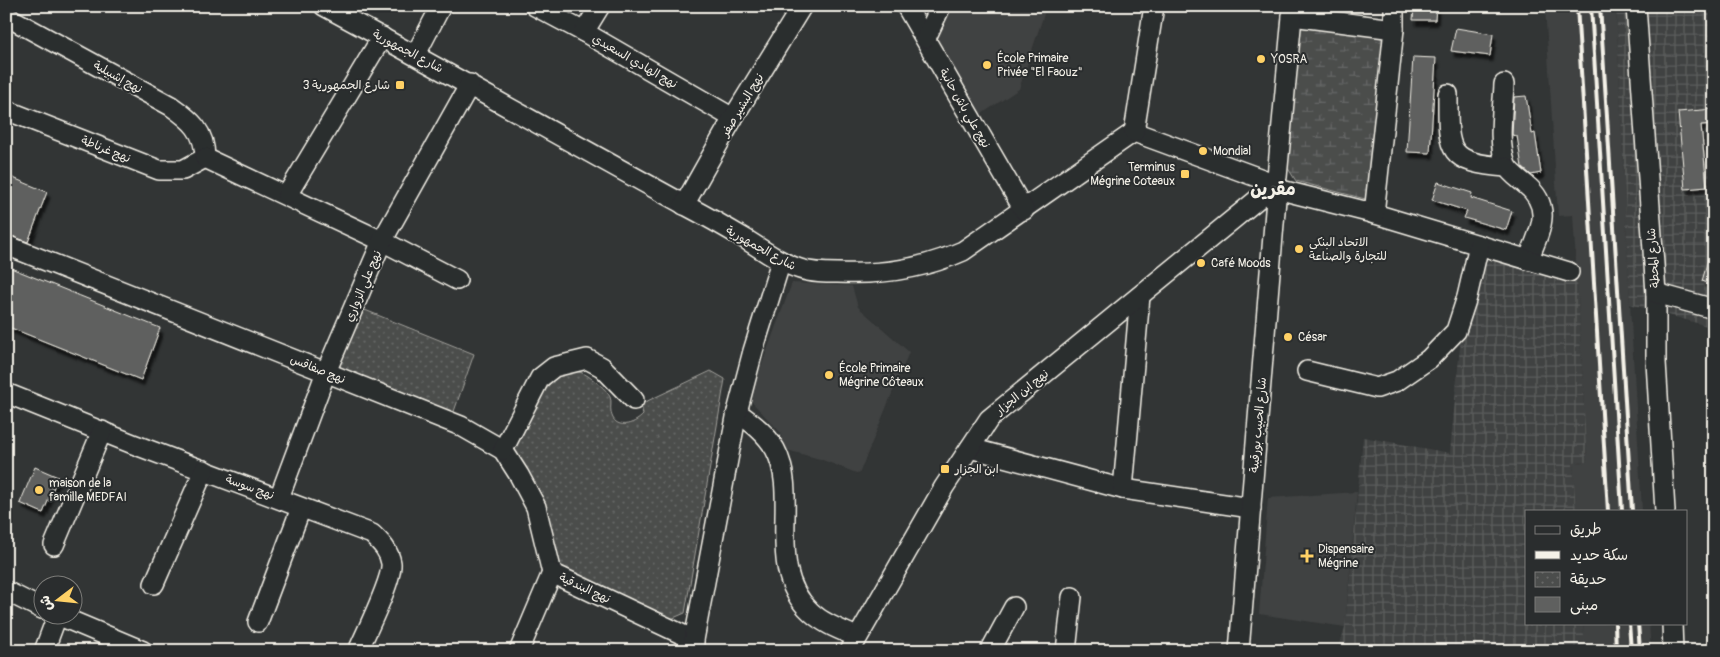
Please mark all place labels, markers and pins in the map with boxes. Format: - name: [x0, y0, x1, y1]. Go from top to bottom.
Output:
- place label: École Primaire Privée "El Faouz": [997, 50, 1083, 80]
- place label: YOSRA: [1270, 52, 1308, 67]
- marker: YOSRA: [1255, 53, 1267, 65]
- marker: École Primaire Privée "El Faouz": [981, 59, 993, 71]
- place label: شارع الجمهورية 3: [303, 78, 390, 94]
- marker: شارع الجمهورية 3: [394, 79, 406, 91]
- place label: Mondial: [1213, 144, 1251, 159]
- marker: Mondial: [1197, 145, 1209, 157]
- place label: Terminus Mégrine Coteaux: [1090, 160, 1176, 189]
- marker: Terminus Mégrine Coteaux: [1179, 168, 1191, 180]
- place label: الاتحاد البنكي للتجارة والصناعة: [1309, 235, 1387, 264]
- marker: الاتحاد البنكي للتجارة والصناعة: [1293, 243, 1305, 255]
- place label: Café Moods: [1211, 256, 1271, 271]
- marker: Café Moods: [1195, 257, 1207, 269]
- place label: César: [1298, 330, 1328, 345]
- marker: César: [1282, 331, 1294, 343]
- place label: École Primaire Mégrine Côteaux: [839, 360, 924, 390]
- marker: École Primaire Mégrine Côteaux: [823, 369, 835, 381]
- place label: ابن الجزار: [954, 462, 999, 477]
- marker: ابن الجزار: [939, 463, 951, 475]
- place label: maison de la famille MEDFAI: [49, 476, 127, 505]
- marker: maison de la famille MEDFAI: [33, 484, 45, 496]
- place label: Dispensaire Mégrine: [1318, 542, 1374, 571]
- marker: Dispensaire Mégrine: [1300, 549, 1314, 563]

